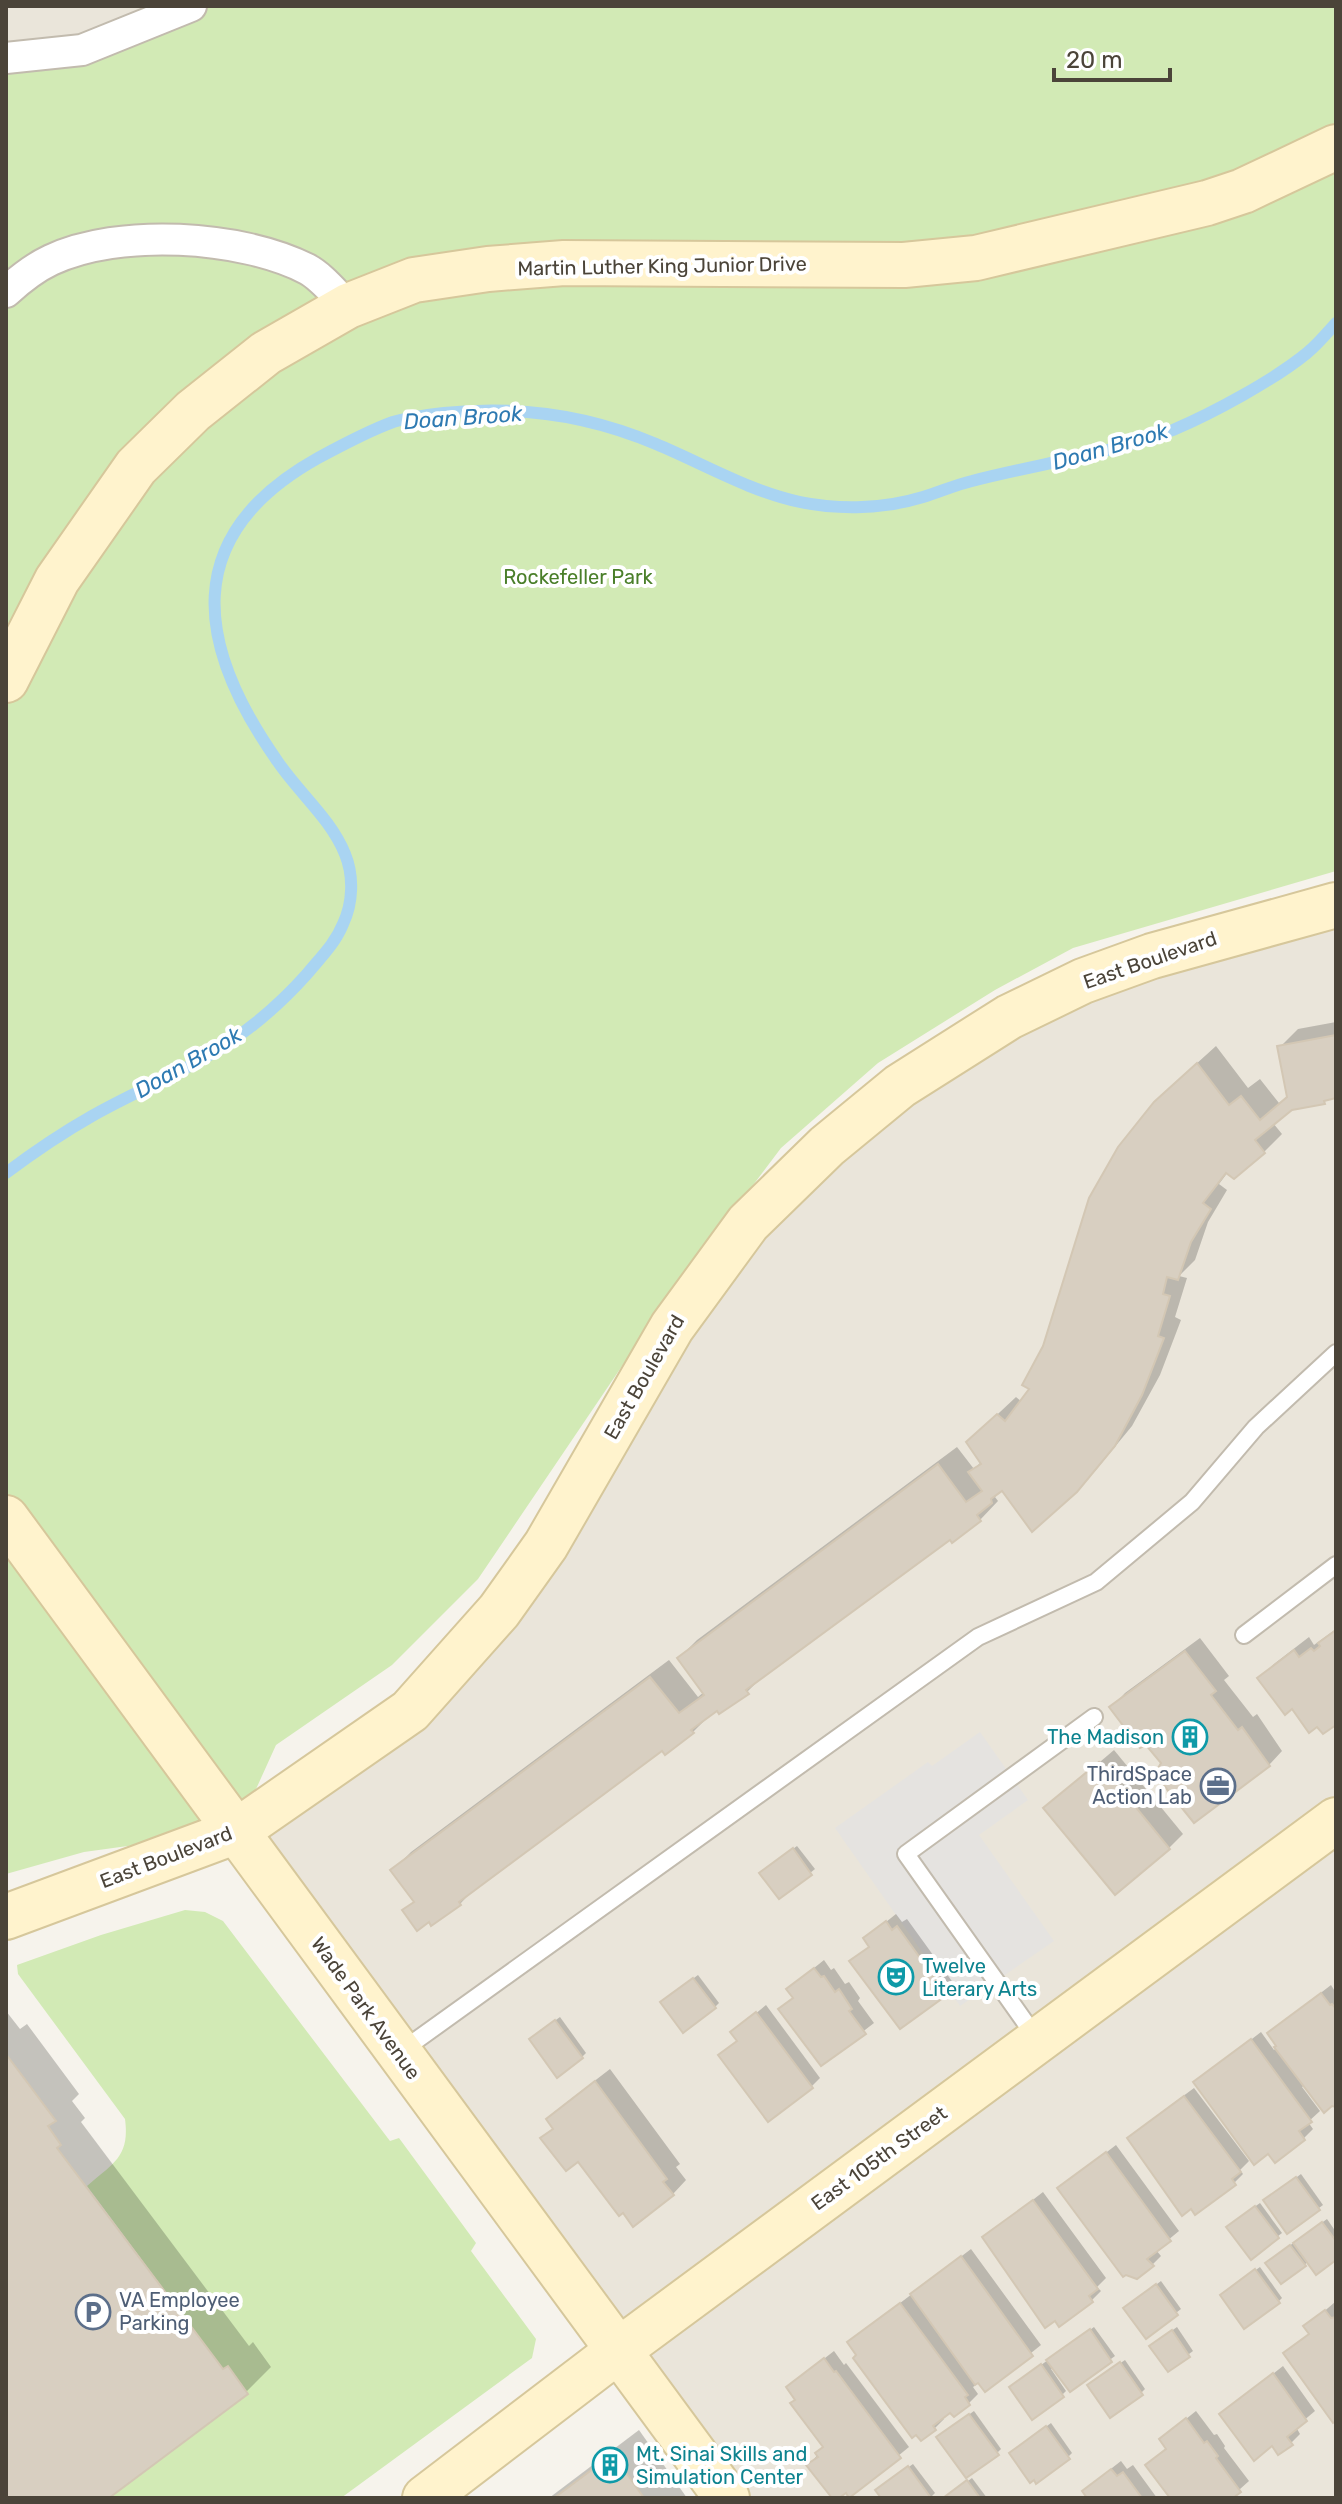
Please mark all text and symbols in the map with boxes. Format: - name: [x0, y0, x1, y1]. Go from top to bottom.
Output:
- scale bar: [1054, 32, 1170, 82]
- text: 20 m: [1066, 46, 1123, 74]
- street label: Martin Luther King Junior Drive: [517, 251, 807, 281]
- water label: Doan Brook: [403, 400, 524, 435]
- water label: Doan Brook: [1049, 417, 1172, 476]
- park label: Rockefeller Park: [503, 565, 654, 589]
- street label: East Boulevard: [1080, 926, 1220, 994]
- water label: Doan Brook: [130, 1021, 247, 1104]
- street label: East Boulevard: [599, 1311, 689, 1443]
- building icon: The Madison: [1171, 1718, 1209, 1756]
- place label: The Madison: [1047, 1725, 1164, 1749]
- place label: ThirdSpace Action Lab: [1087, 1762, 1192, 1809]
- office icon: ThirdSpace Action Lab: [1199, 1767, 1237, 1805]
- street label: East Boulevard: [97, 1821, 235, 1893]
- street label: Wade Park Avenue: [306, 1932, 426, 2084]
- place label: Twelve Literary Arts: [922, 1954, 1037, 2001]
- theatre icon: Twelve Literary Arts: [877, 1958, 915, 1996]
- street label: East 105th Street: [806, 2101, 952, 2215]
- place label: VA Employee Parking: [119, 2288, 240, 2335]
- parking icon: VA Employee Parking: [74, 2293, 112, 2331]
- place label: Mt. Sinai Skills and Simulation Center: [636, 2442, 807, 2489]
- building icon: Mt. Sinai Skills and Simulation Center: [591, 2446, 629, 2484]

